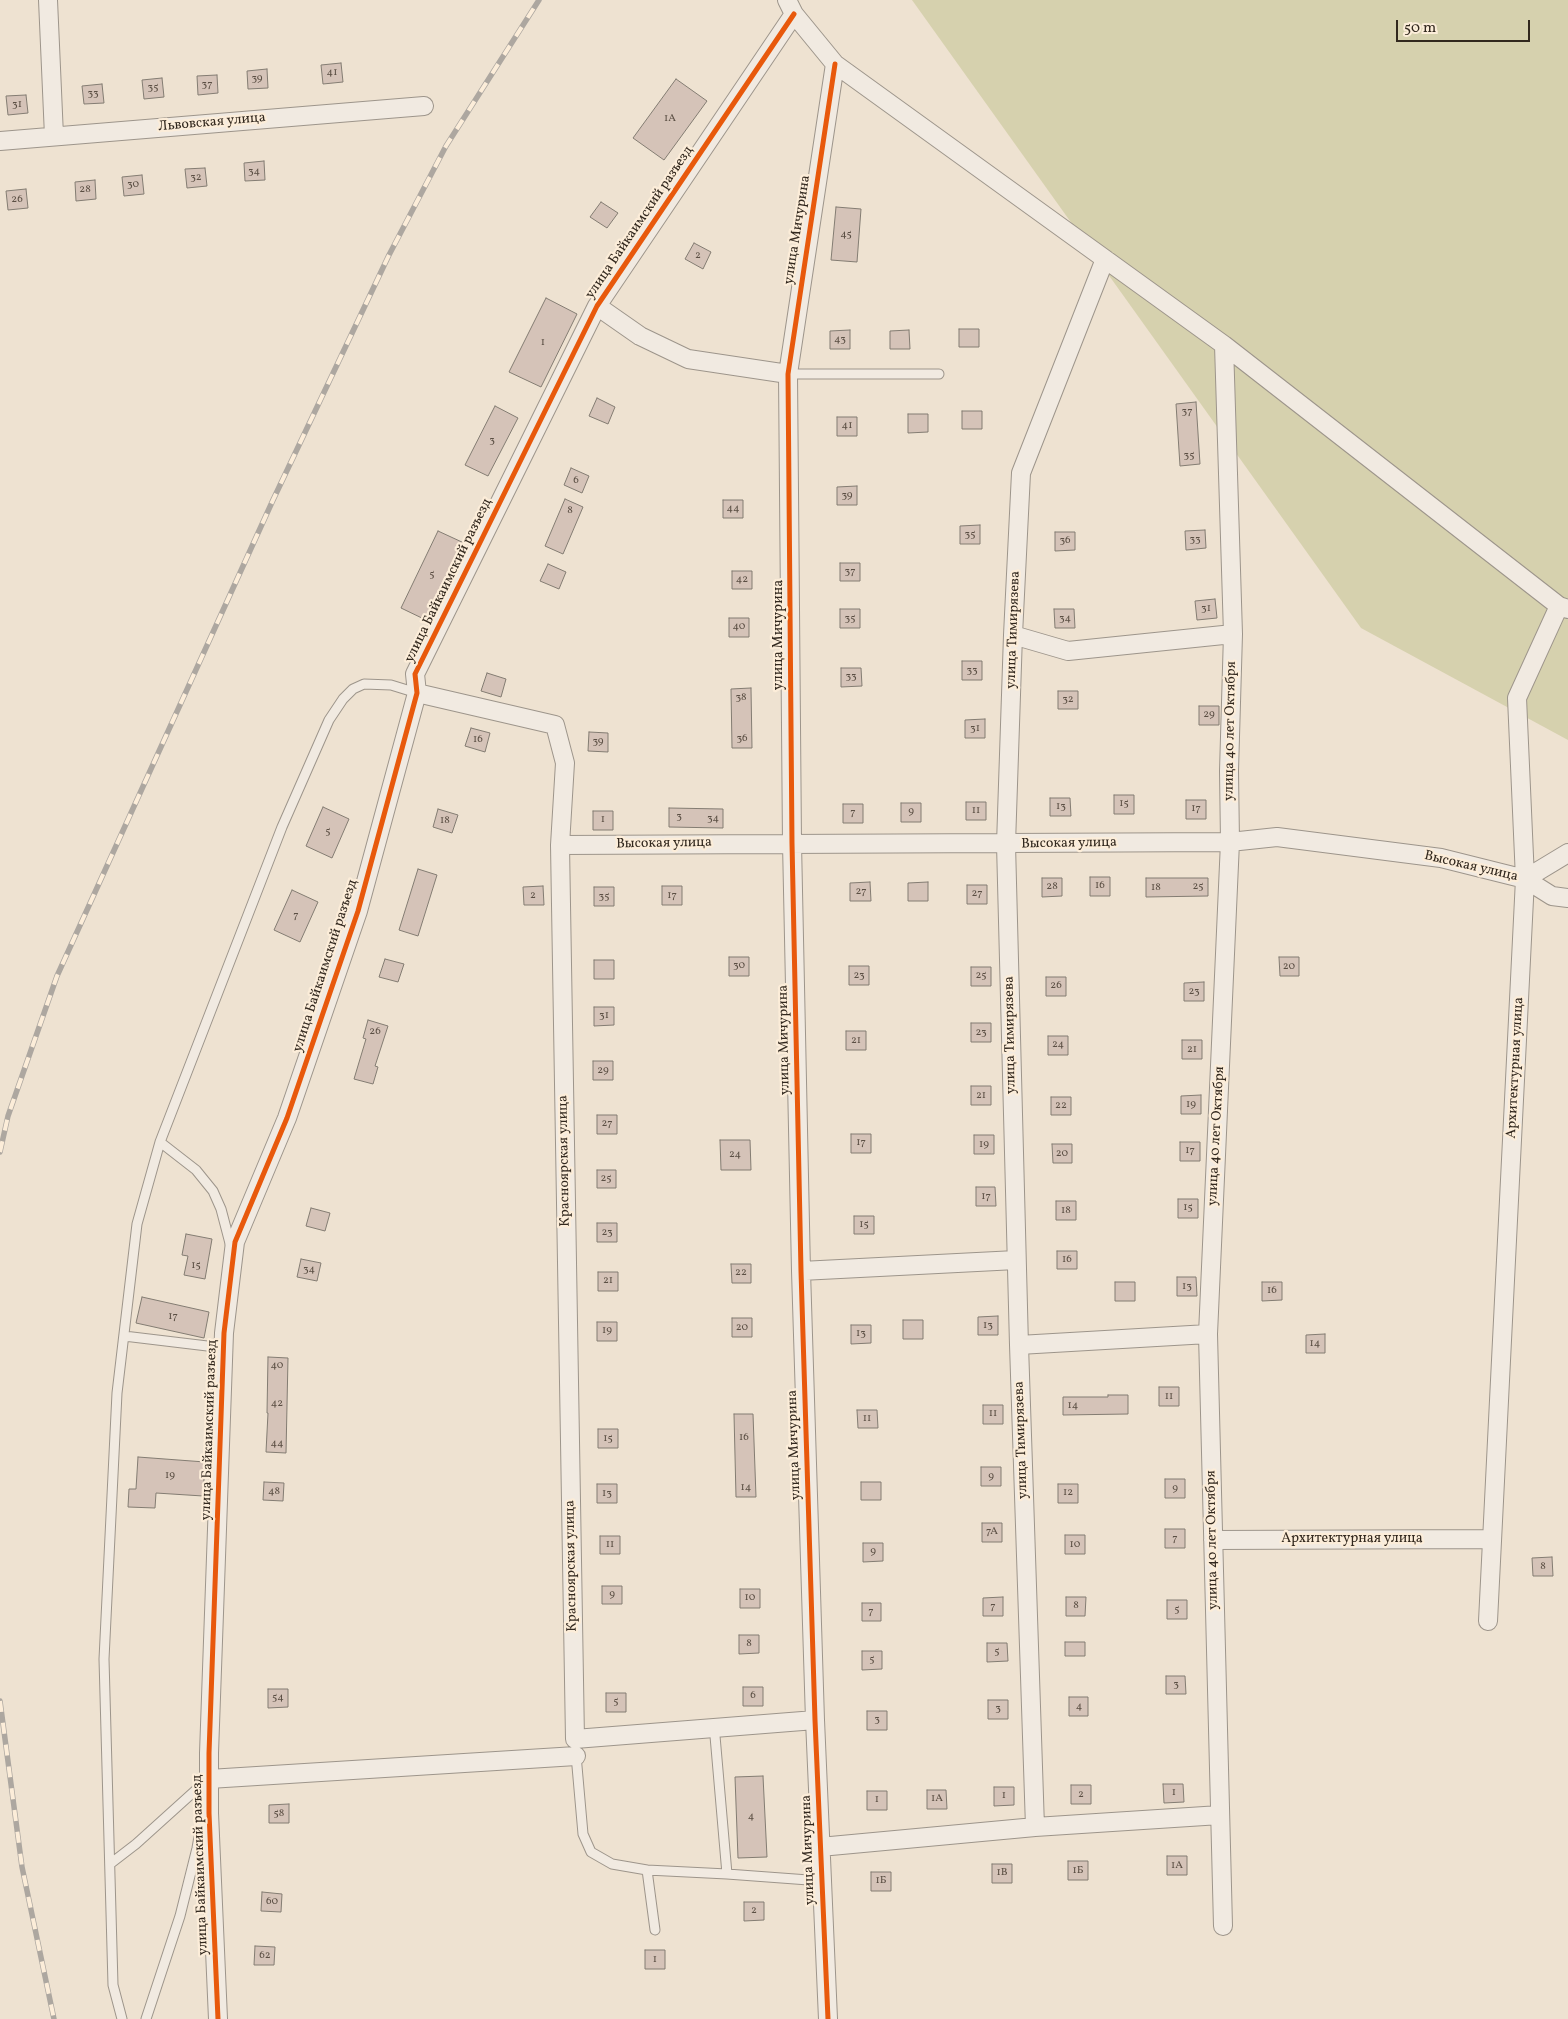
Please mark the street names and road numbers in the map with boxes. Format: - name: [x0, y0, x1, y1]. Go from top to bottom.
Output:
- street label: Львовская улица: [158, 110, 266, 136]
- street label: улица Байкаимский разъезд: [583, 143, 697, 303]
- street label: улица Мичурина: [781, 174, 815, 286]
- street label: улица Байкаимский разъезд: [402, 496, 496, 666]
- street label: улица Тимирязева: [1004, 571, 1024, 689]
- street label: улица Мичурина: [771, 580, 787, 690]
- street label: улица 40 лет Октября: [1221, 661, 1241, 801]
- street label: Высокая улица: [616, 835, 712, 853]
- street label: Высокая улица: [1021, 835, 1117, 853]
- street label: Высокая улица: [1422, 848, 1520, 886]
- street label: улица Байкаимский разъезд: [290, 877, 362, 1055]
- street label: улица Тимирязева: [1002, 976, 1020, 1094]
- street label: улица Мичурина: [776, 985, 794, 1095]
- street label: Архитектурная улица: [1504, 997, 1528, 1139]
- street label: улица 40 лет Октября: [1205, 1066, 1229, 1206]
- street label: Красноярская улица: [555, 1095, 575, 1227]
- street label: улица Байкаимский разъезд: [198, 1339, 222, 1521]
- street label: улица Тимирязева: [1012, 1381, 1032, 1499]
- street label: улица Мичурина: [785, 1390, 805, 1500]
- street label: улица 40 лет Октября: [1203, 1470, 1223, 1610]
- street label: Красноярская улица: [562, 1500, 582, 1632]
- street label: Архитектурная улица: [1281, 1531, 1423, 1547]
- street label: улица Байкаимский разъезд: [189, 1774, 213, 1956]
- street label: улица Мичурина: [799, 1795, 819, 1905]

